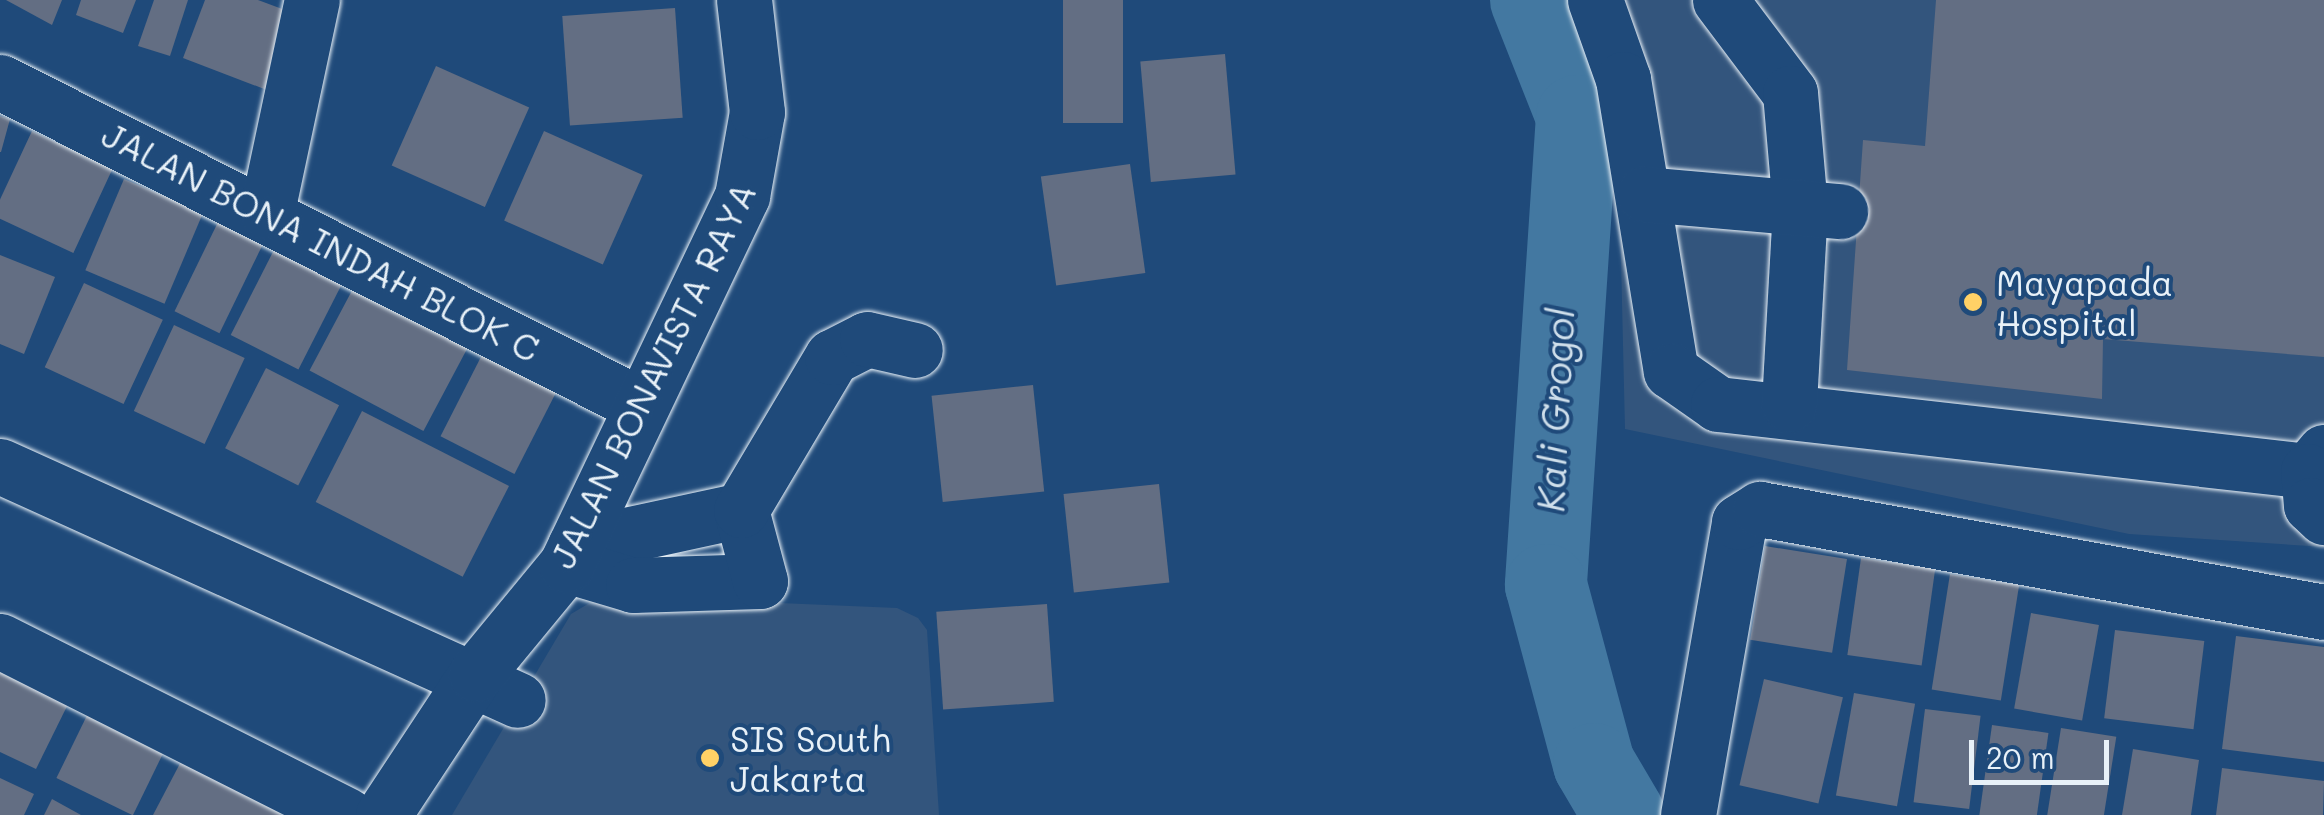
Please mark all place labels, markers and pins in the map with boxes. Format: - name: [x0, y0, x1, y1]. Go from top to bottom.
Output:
- place label: Mayapada Hospital: [1996, 261, 2173, 343]
- marker: Mayapada Hospital: [1960, 289, 1986, 315]
- place label: SIS South Jakarta: [730, 717, 891, 799]
- marker: SIS South Jakarta: [699, 747, 721, 769]

